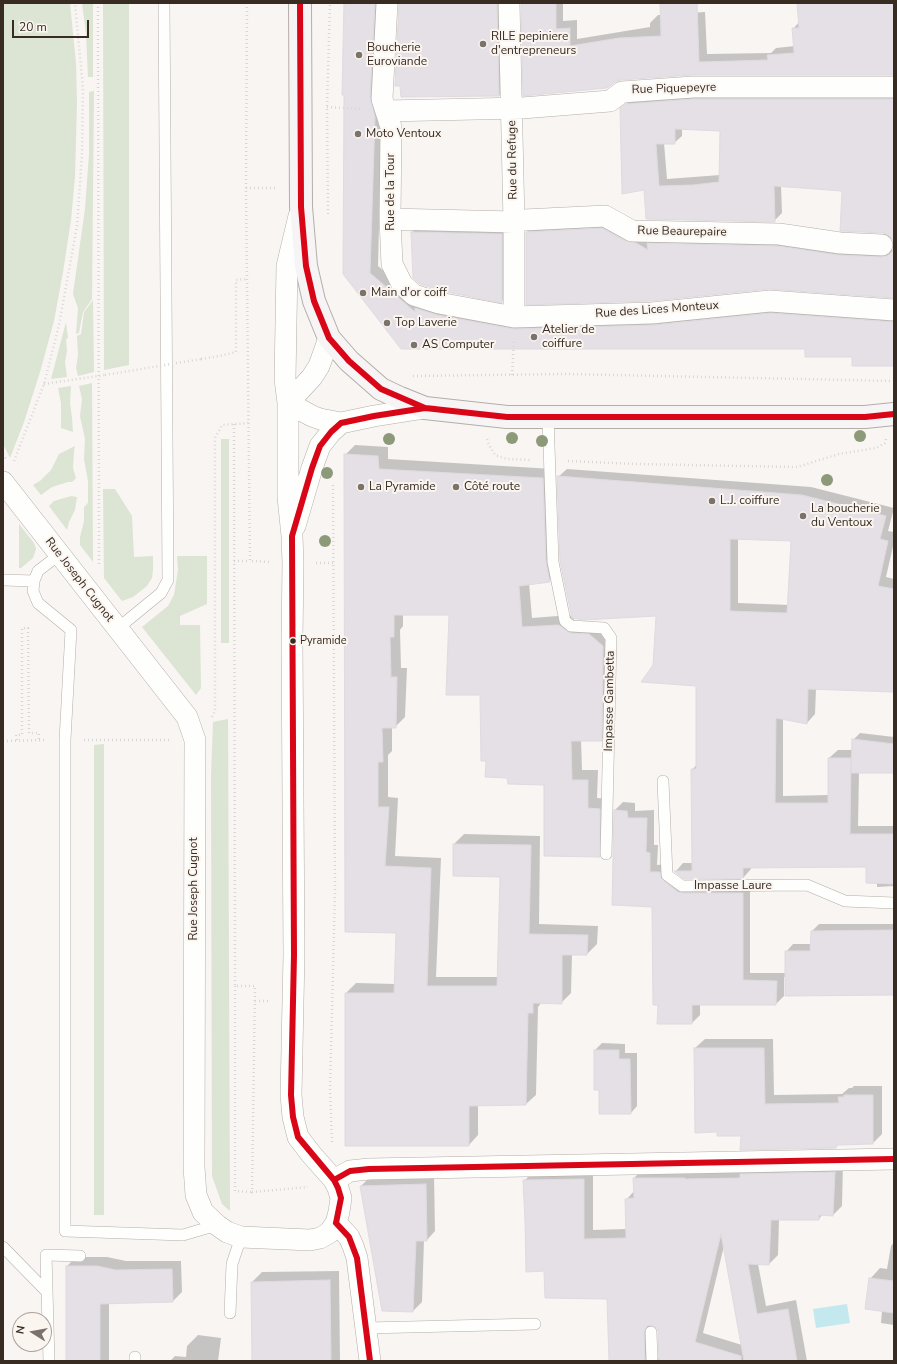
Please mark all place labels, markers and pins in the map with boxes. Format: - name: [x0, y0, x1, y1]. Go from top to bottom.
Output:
- place label: RILE pepiniere d'entrepreneurs: [491, 30, 576, 58]
- marker: RILE pepiniere d'entrepreneurs: [478, 39, 488, 49]
- place label: Boucherie Euroviande: [367, 41, 427, 69]
- marker: Boucherie Euroviande: [354, 50, 364, 60]
- place label: Moto Ventoux: [366, 127, 441, 141]
- marker: Moto Ventoux: [353, 129, 363, 139]
- place label: Main d'or coiff: [371, 286, 447, 300]
- marker: Main d'or coiff: [358, 288, 368, 298]
- place label: Top Laverie: [395, 316, 457, 330]
- marker: Top Laverie: [382, 318, 392, 328]
- place label: Atelier de coiffure: [542, 323, 595, 351]
- marker: Atelier de coiffure: [529, 332, 539, 342]
- place label: AS Computer: [422, 338, 494, 352]
- marker: AS Computer: [409, 340, 419, 350]
- place label: La Pyramide: [369, 480, 436, 494]
- place label: Côté route: [464, 480, 520, 494]
- marker: La Pyramide: [356, 482, 366, 492]
- marker: Côté route: [451, 482, 461, 492]
- place label: L.J. coiffure: [720, 494, 779, 508]
- marker: L.J. coiffure: [707, 496, 717, 506]
- place label: La boucherie du Ventoux: [811, 502, 880, 530]
- marker: La boucherie du Ventoux: [798, 511, 808, 521]
- place label: Pyramide: [300, 634, 347, 648]
- marker: Pyramide: [288, 636, 298, 646]

